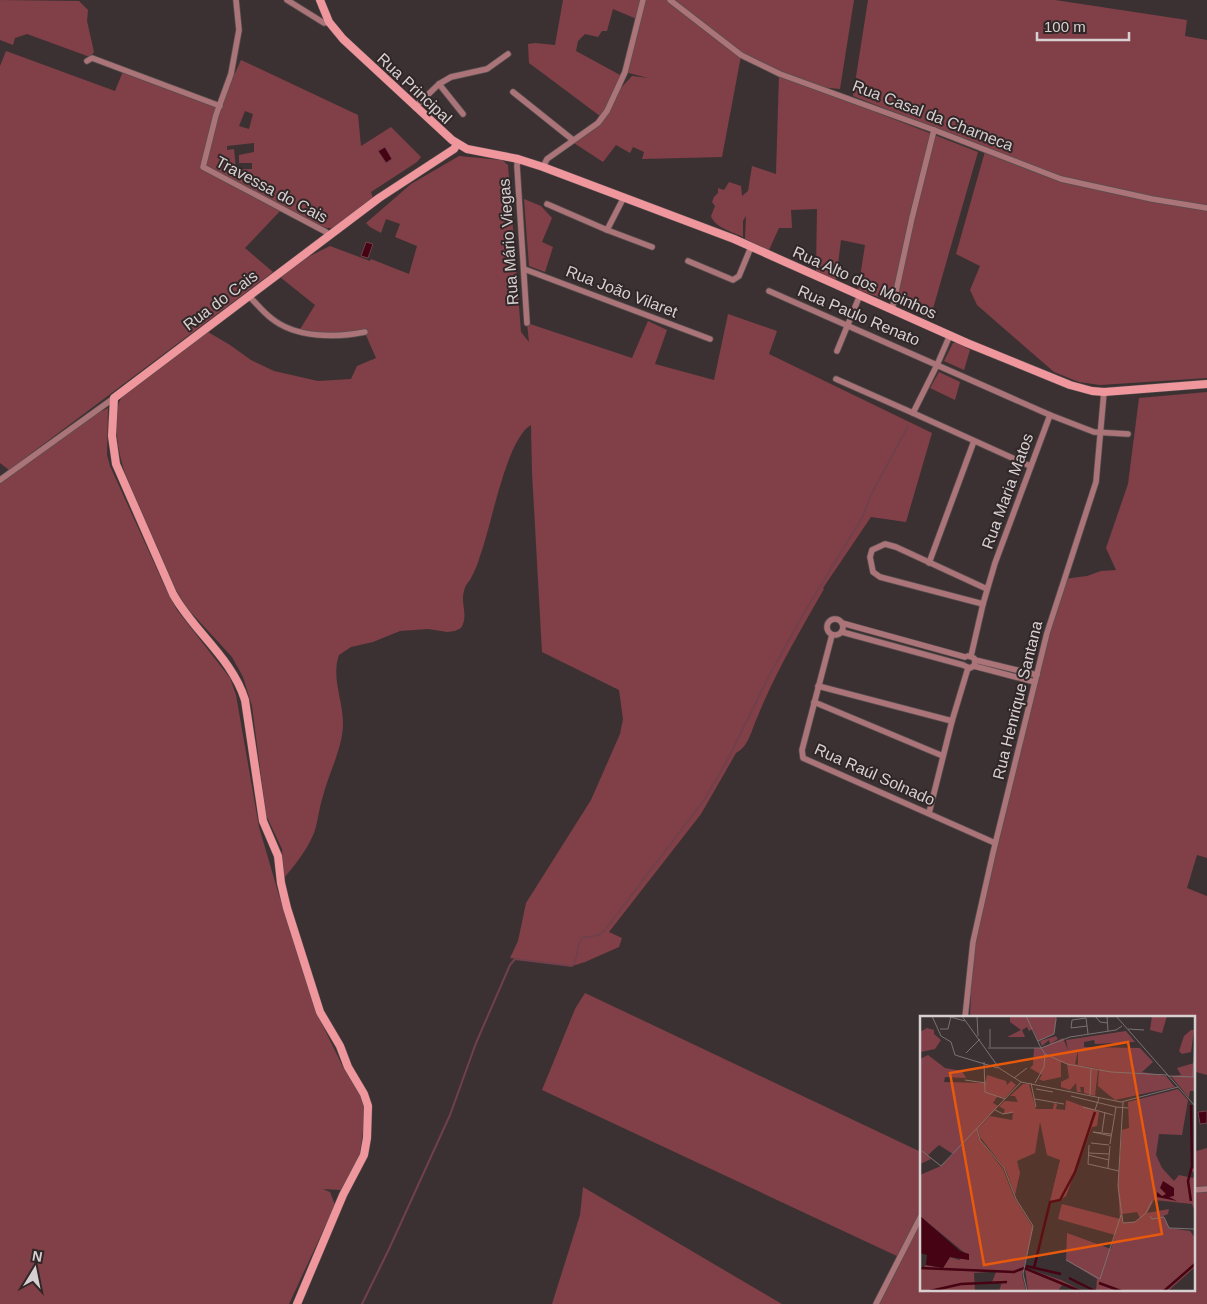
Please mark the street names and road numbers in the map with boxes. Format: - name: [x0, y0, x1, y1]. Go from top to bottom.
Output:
- street label: Rua Principal: [374, 50, 455, 127]
- street label: Rua Casal da Charneca: [850, 77, 1016, 154]
- street label: Travessa do Cais: [213, 153, 330, 226]
- street label: Rua Mário Viegas: [496, 178, 521, 306]
- street label: Rua Alto dos Moinhos: [790, 243, 939, 322]
- street label: Rua João Vilaret: [564, 262, 680, 321]
- street label: Rua do Cais: [180, 267, 261, 334]
- street label: Rua Paulo Renato: [795, 282, 922, 349]
- street label: Rua Maria Matos: [979, 431, 1036, 551]
- street label: Rua Henrique Santana: [990, 619, 1045, 781]
- street label: Rua Raúl Solnado: [812, 740, 938, 809]

